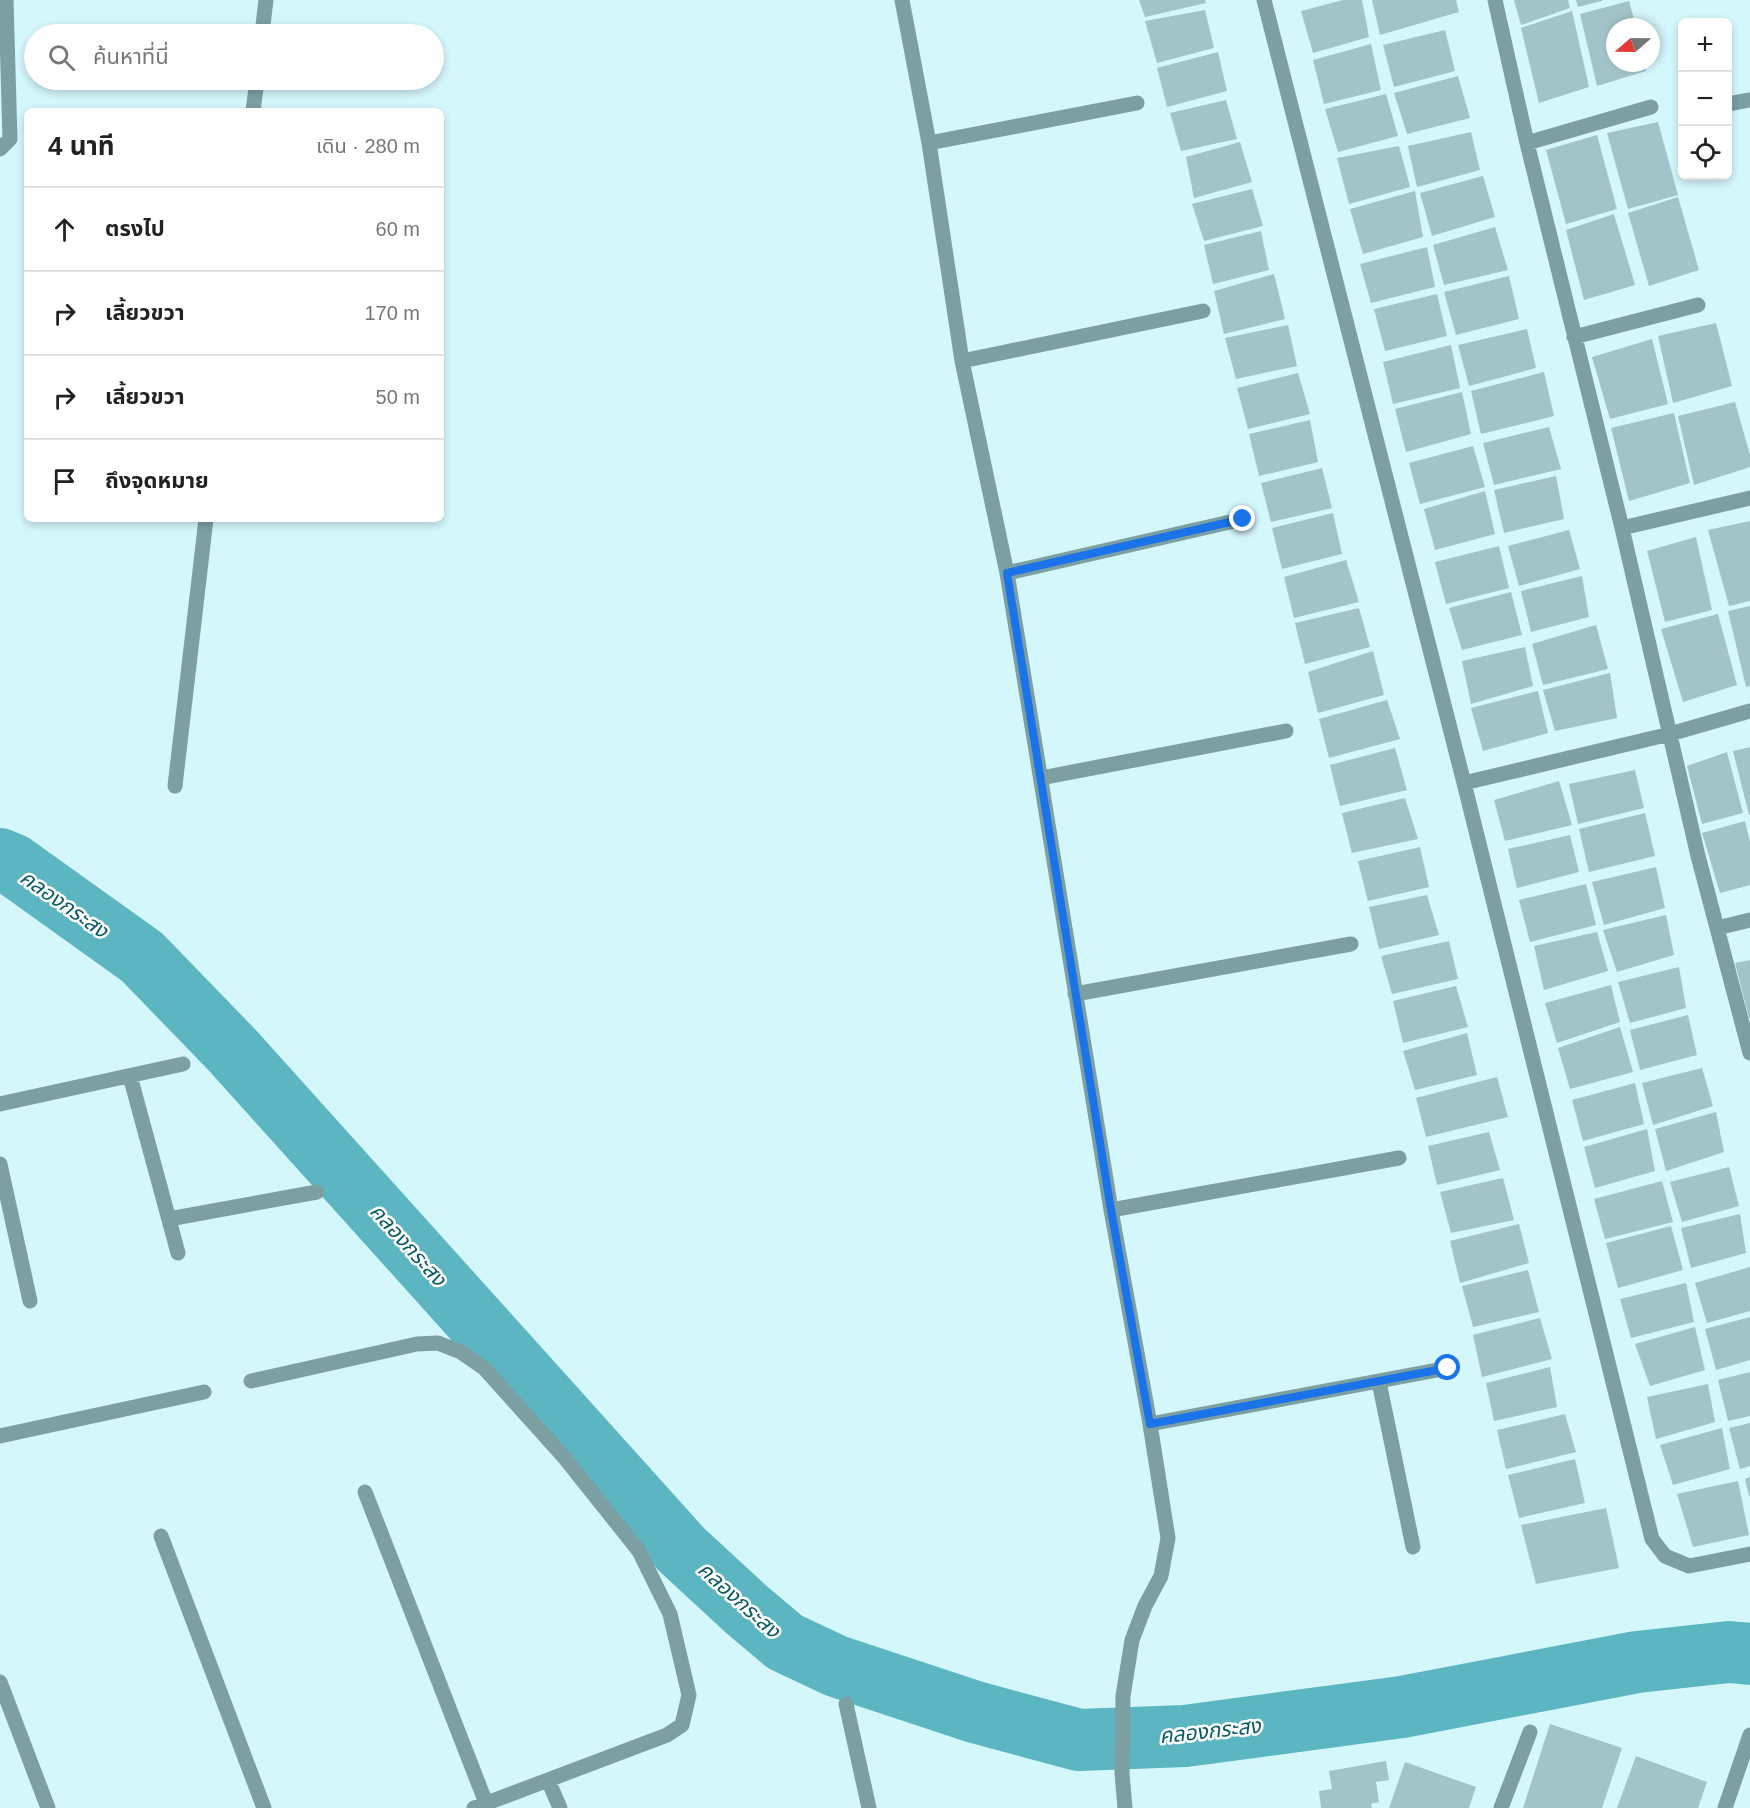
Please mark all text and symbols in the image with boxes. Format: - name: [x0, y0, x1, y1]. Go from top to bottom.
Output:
- north arrow: [1606, 18, 1660, 72]
- map controls: [1678, 18, 1732, 180]
- button: +: [1678, 18, 1732, 72]
- search box: [24, 24, 444, 90]
- icon: search: [45, 41, 78, 74]
- text: ค้นหาที่นี่: [93, 44, 169, 69]
- button: −: [1678, 72, 1732, 126]
- button: locate: [1678, 126, 1732, 180]
- text: 4 นาที: [48, 131, 115, 161]
- text: เดิน · 280 m: [316, 135, 420, 157]
- icon: ahead: [48, 213, 81, 246]
- text: ตรงไป: [105, 216, 165, 241]
- text: 60 m: [376, 218, 420, 240]
- icon: right: [48, 297, 81, 330]
- text: เลี้ยวขวา: [105, 300, 185, 325]
- text: 170 m: [364, 302, 420, 324]
- icon: right: [48, 381, 81, 414]
- text: เลี้ยวขวา: [105, 384, 185, 409]
- text: 50 m: [376, 386, 420, 408]
- icon: arrive: [48, 465, 81, 498]
- text: ถึงจุดหมาย: [105, 468, 209, 493]
- route end: [1229, 505, 1255, 531]
- water label: คลองกระสง: [16, 865, 114, 943]
- water label: คลองกระสง: [366, 1199, 452, 1291]
- route start: [1434, 1354, 1460, 1380]
- water label: คลองกระสง: [694, 1557, 786, 1643]
- water label: คลองกระสง: [1158, 1714, 1263, 1747]

